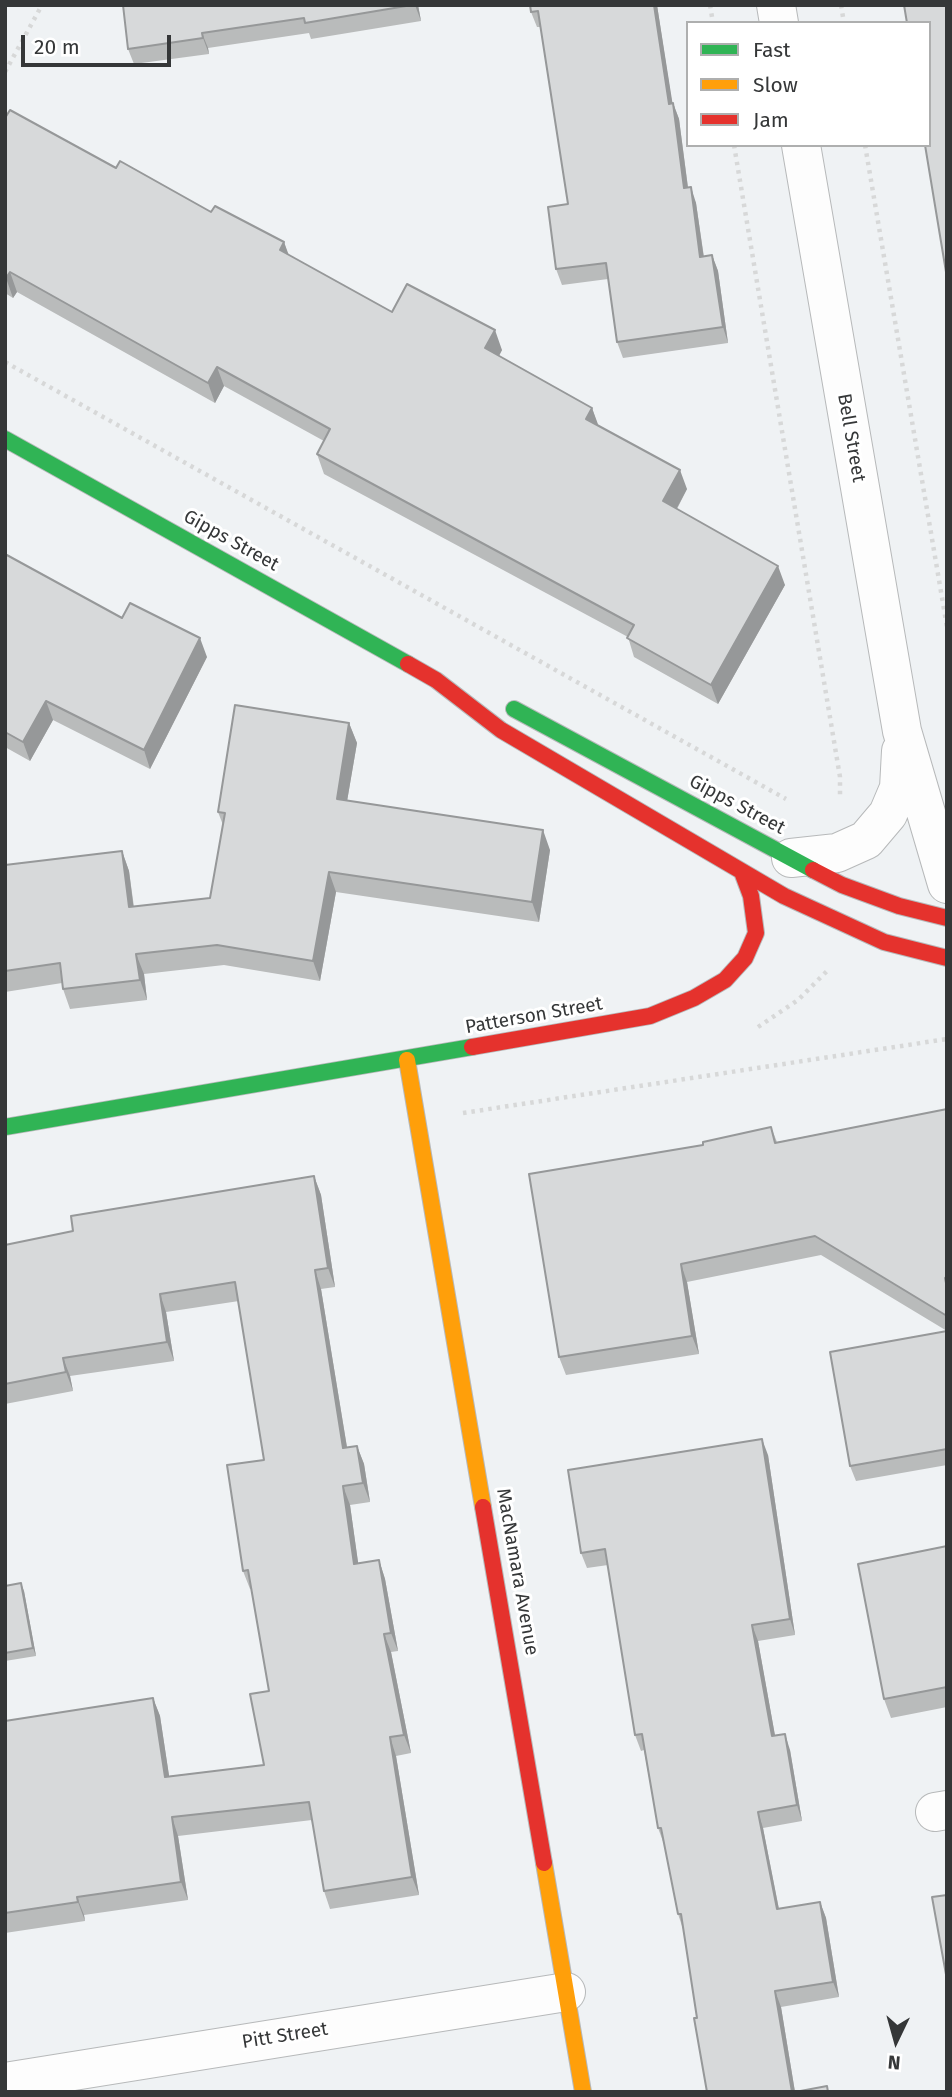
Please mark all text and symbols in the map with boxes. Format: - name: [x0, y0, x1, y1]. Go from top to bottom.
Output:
- scale bar: [24, 21, 175, 65]
- legend: [686, 21, 931, 147]
- text: 20 m: [34, 34, 80, 60]
- text: Fast: [753, 37, 791, 63]
- text: Slow: [753, 72, 798, 98]
- text: Jam: [753, 107, 789, 133]
- street label: Bell Street: [832, 392, 870, 484]
- street label: Gipps Street: [179, 505, 283, 577]
- street label: Gipps Street: [685, 770, 789, 840]
- street label: Patterson Street: [464, 993, 604, 1039]
- street label: MacNamara Avenue: [491, 1487, 543, 1657]
- north arrow: [861, 2006, 931, 2076]
- street label: Pitt Street: [240, 2018, 330, 2054]
- text: N: [887, 2050, 901, 2074]

